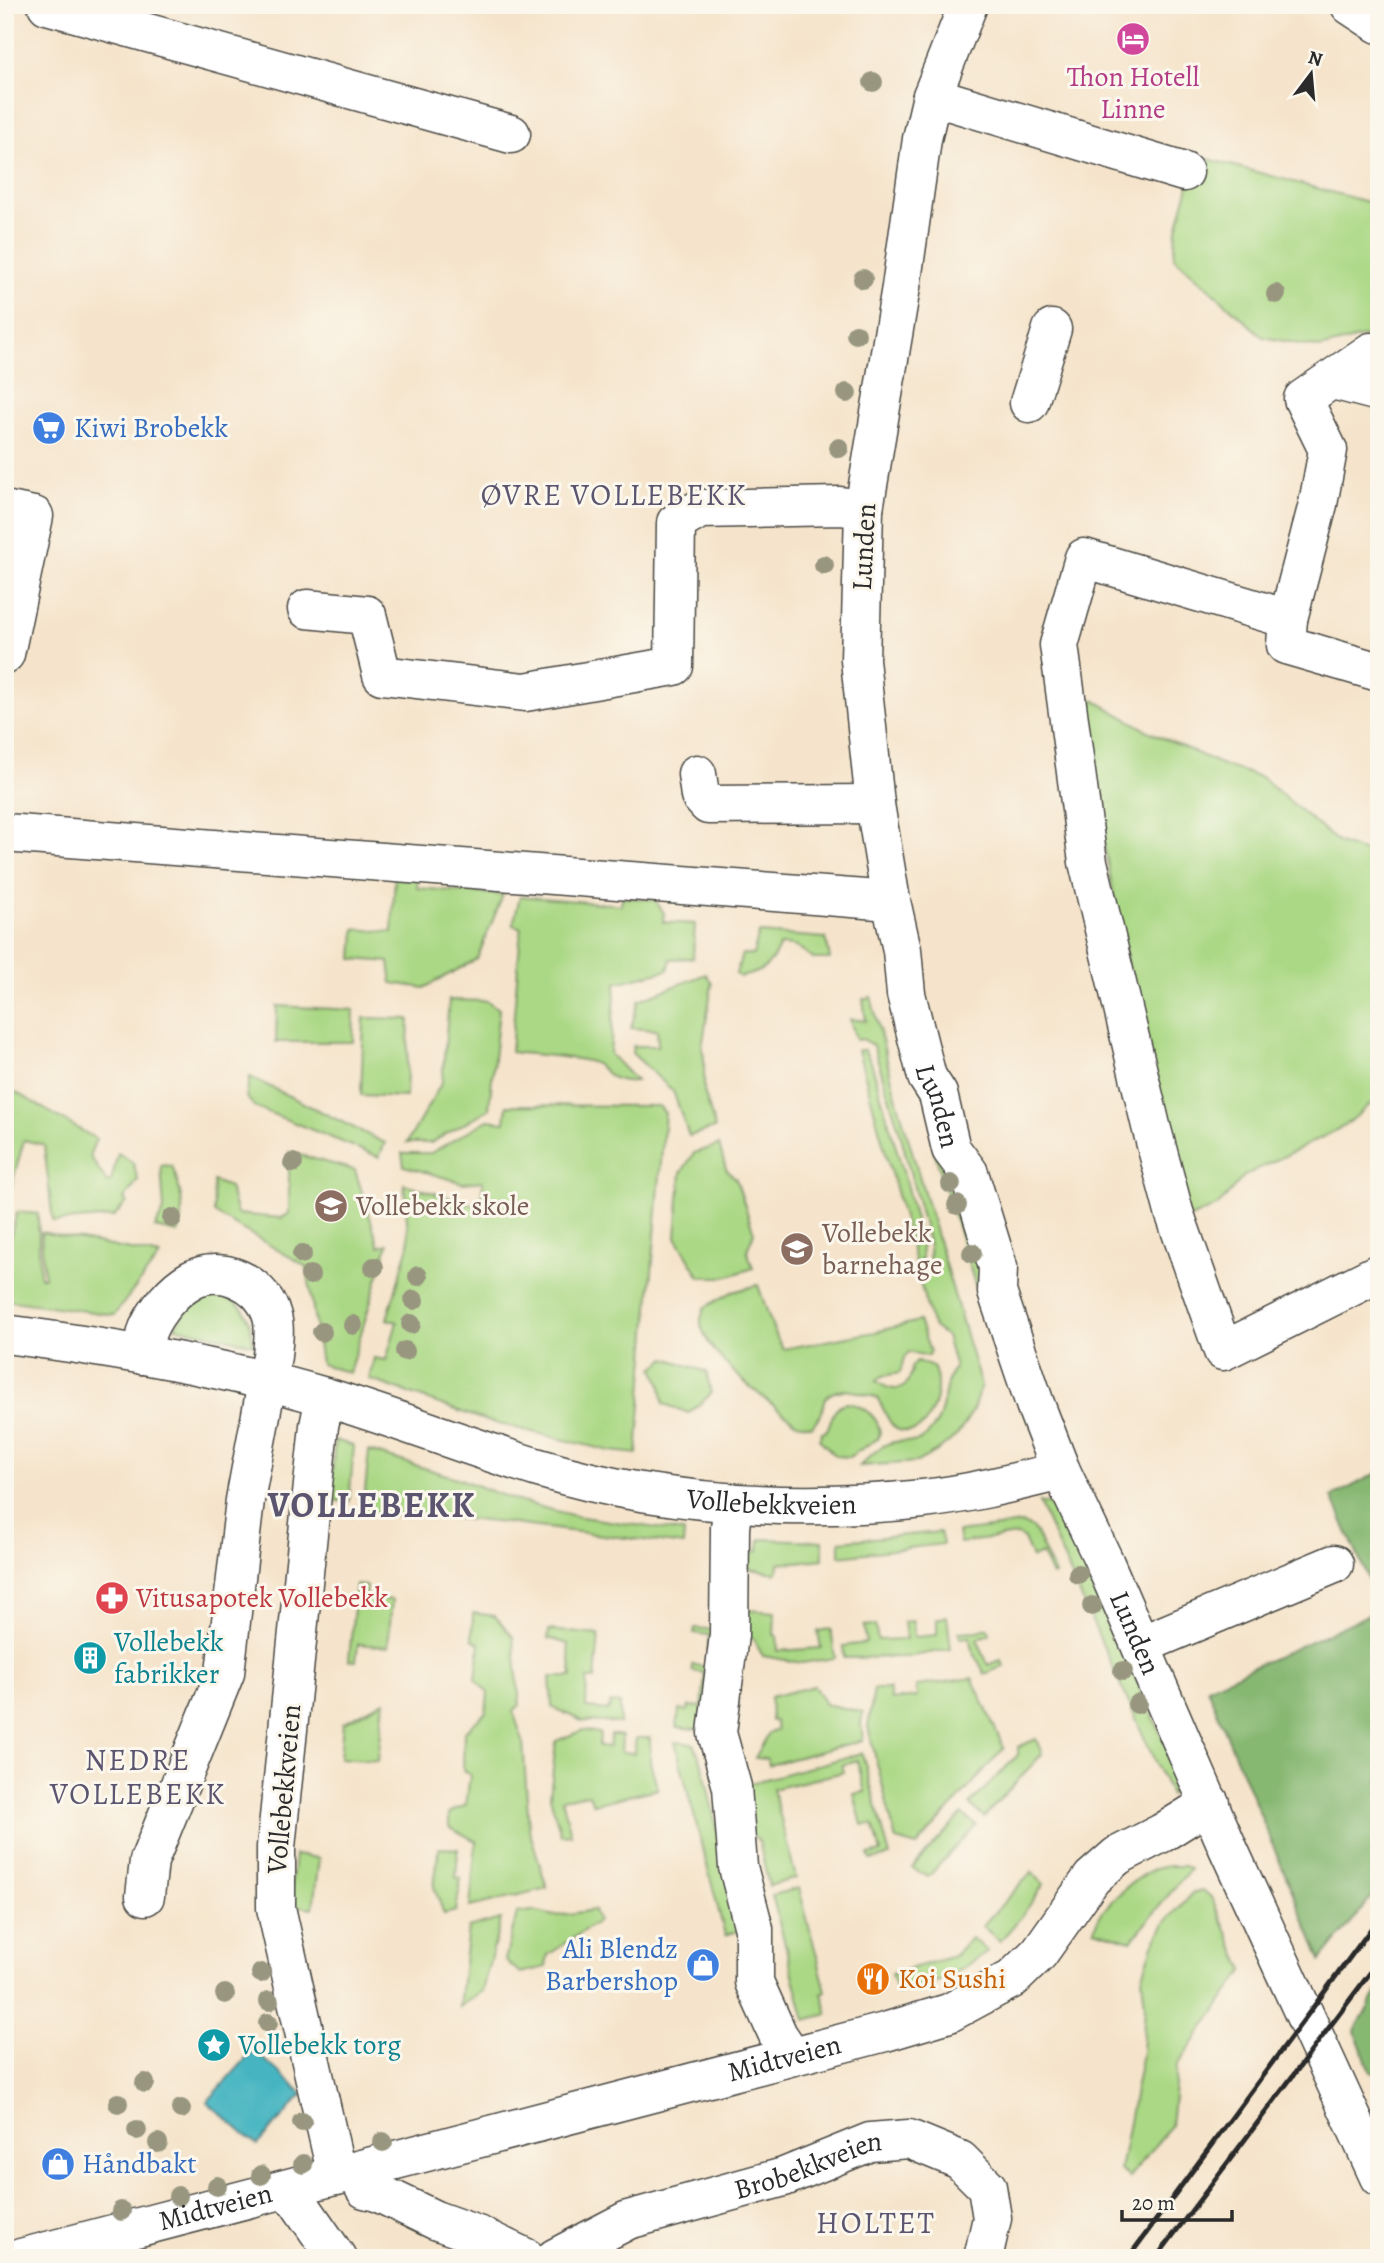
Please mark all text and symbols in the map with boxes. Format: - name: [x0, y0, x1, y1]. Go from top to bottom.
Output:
- hotel icon: Thon Hotell Linne: [1114, 20, 1152, 58]
- north arrow: [1276, 38, 1346, 108]
- text: N: [1305, 44, 1326, 73]
- place label: Thon Hotell Linne: [1067, 58, 1199, 128]
- supermarket icon: Kiwi Brobekk: [30, 409, 68, 447]
- place label: Kiwi Brobekk: [74, 409, 228, 447]
- district label: ØVRE VOLLEBEKK: [481, 475, 747, 515]
- street label: Lunden: [843, 502, 885, 592]
- street label: Lunden: [906, 1060, 969, 1152]
- school or university icon: Vollebekk skole: [312, 1187, 350, 1225]
- place label: Vollebekk skole: [355, 1187, 529, 1225]
- place label: Vollebekk barnehage: [821, 1214, 942, 1284]
- school or university icon: Vollebekk barnehage: [778, 1230, 816, 1268]
- street label: Vollebekkveien: [684, 1479, 857, 1524]
- district label: VOLLEBEKK: [267, 1481, 476, 1529]
- pharmacy icon: Vitusapotek Vollebekk: [93, 1579, 131, 1617]
- place label: Vitusapotek Vollebekk: [135, 1579, 388, 1617]
- street label: Lunden: [1100, 1585, 1170, 1681]
- place label: Vollebekk fabrikker: [113, 1623, 224, 1693]
- building icon: Vollebekk fabrikker: [71, 1639, 109, 1677]
- street label: Vollebekkveien: [258, 1703, 310, 1876]
- district label: NEDRE VOLLEBEKK: [49, 1740, 226, 1814]
- place label: Ali Blendz Barbershop: [545, 1930, 678, 2000]
- shop icon: Ali Blendz Barbershop: [684, 1946, 722, 1984]
- restaurant icon: Koi Sushi: [854, 1960, 892, 1998]
- place label: Koi Sushi: [898, 1960, 1006, 1998]
- street label: Midtveien: [723, 2025, 845, 2091]
- place icon: Vollebekk torg: [195, 2026, 233, 2064]
- place label: Vollebekk torg: [237, 2026, 401, 2064]
- street label: Brobekkveien: [730, 2122, 883, 2209]
- shop icon: Håndbakt: [39, 2145, 77, 2183]
- place label: Håndbakt: [82, 2145, 196, 2183]
- street label: Midtveien: [155, 2174, 276, 2240]
- scale bar: [1122, 2179, 1232, 2223]
- text: 20 m: [1132, 2189, 1175, 2217]
- district label: HOLTET: [816, 2203, 936, 2243]

